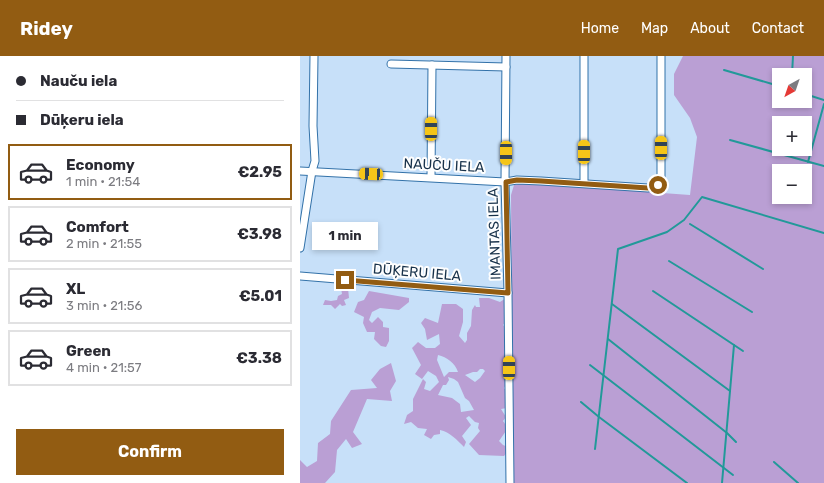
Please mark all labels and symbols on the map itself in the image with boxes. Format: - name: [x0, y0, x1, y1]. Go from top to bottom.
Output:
- north arrow: [772, 68, 812, 108]
- car: [425, 117, 437, 141]
- car: [655, 136, 667, 160]
- car: [578, 140, 590, 164]
- car: [500, 141, 512, 165]
- street label: NAUČU IELA: [403, 154, 485, 176]
- car: [359, 167, 383, 181]
- route start: [649, 176, 667, 194]
- street label: IMANTAS IELA: [484, 187, 505, 280]
- callout: 1 min: [312, 222, 378, 250]
- street label: DŪĶERU IELA: [372, 259, 462, 285]
- route end: [336, 271, 354, 289]
- car: [503, 356, 515, 380]

